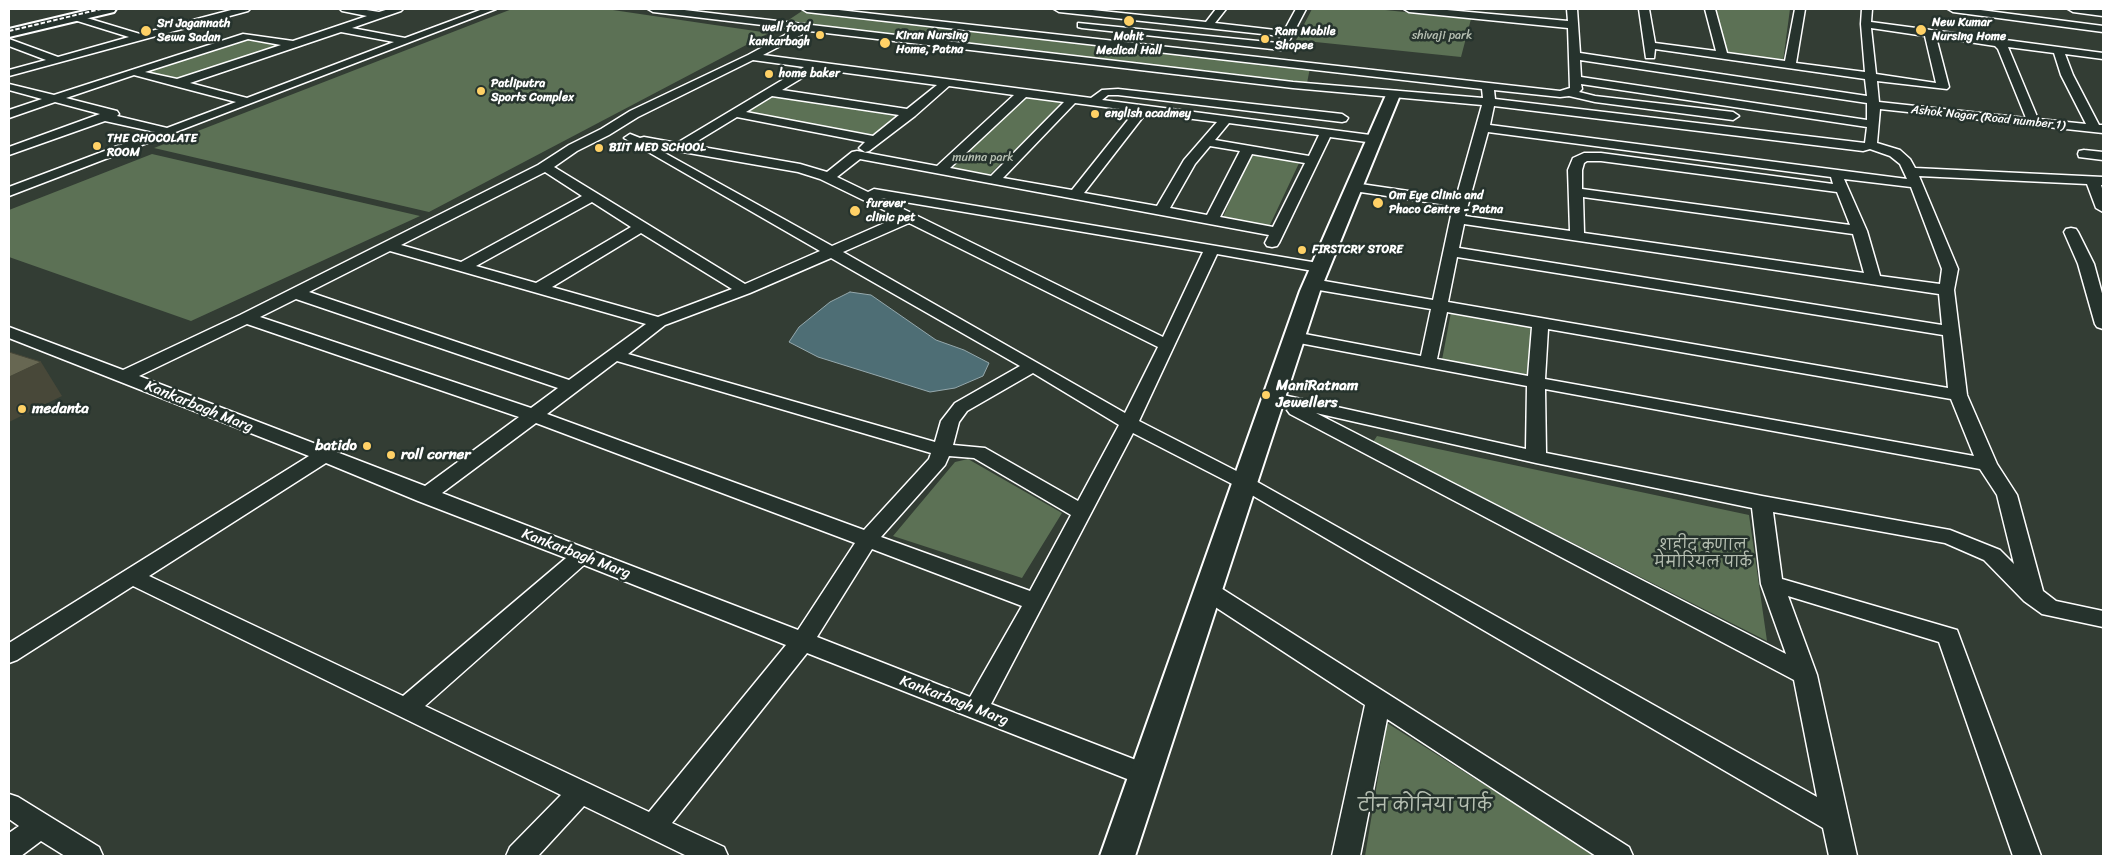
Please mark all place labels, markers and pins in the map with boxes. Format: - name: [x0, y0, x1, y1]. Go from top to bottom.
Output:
- marker: Mohit Medical Hall: [1122, 14, 1136, 28]
- place label: New Kumar Nursing Home: [1932, 16, 2006, 44]
- place label: Sri Jagannath Sewa Sadan: [157, 17, 230, 45]
- place label: well food kankarbagh: [749, 21, 810, 49]
- marker: New Kumar Nursing Home: [1914, 23, 1928, 37]
- marker: Sri Jagannath Sewa Sadan: [139, 24, 153, 38]
- place label: Ram Mobile Shopee: [1275, 25, 1336, 53]
- marker: well food kankarbagh: [814, 29, 826, 41]
- place label: Kiran Nursing Home, Patna: [896, 29, 968, 57]
- place label: Mohit Medical Hall: [1096, 30, 1162, 58]
- marker: Ram Mobile Shopee: [1259, 33, 1271, 45]
- marker: Kiran Nursing Home, Patna: [878, 36, 892, 50]
- place label: home baker: [779, 67, 840, 81]
- marker: home baker: [763, 68, 775, 80]
- place label: Patliputra Sports Complex: [491, 77, 574, 105]
- marker: Patliputra Sports Complex: [475, 85, 487, 97]
- place label: english acadmey: [1105, 107, 1191, 121]
- marker: english acadmey: [1089, 108, 1101, 120]
- place label: THE CHOCOLATE ROOM: [107, 132, 197, 160]
- marker: THE CHOCOLATE ROOM: [91, 140, 103, 152]
- place label: BIIT MED SCHOOL: [609, 141, 706, 155]
- marker: BIIT MED SCHOOL: [593, 142, 605, 154]
- place label: Om Eye Clinic and Phaco Centre - Patna: [1389, 189, 1503, 217]
- marker: Om Eye Clinic and Phaco Centre - Patna: [1371, 196, 1385, 210]
- place label: furever clinic pet: [866, 197, 915, 225]
- marker: furever clinic pet: [848, 204, 862, 218]
- place label: FIRSTCRY STORE: [1312, 243, 1403, 257]
- marker: FIRSTCRY STORE: [1296, 244, 1308, 256]
- place label: ManiRatnam Jewellers: [1276, 377, 1358, 412]
- marker: ManiRatnam Jewellers: [1260, 389, 1272, 401]
- place label: medanta: [32, 400, 89, 418]
- marker: medanta: [16, 403, 28, 415]
- place label: batido: [315, 437, 357, 455]
- marker: batido: [361, 440, 373, 452]
- place label: roll corner: [401, 446, 470, 464]
- marker: roll corner: [385, 449, 397, 461]

